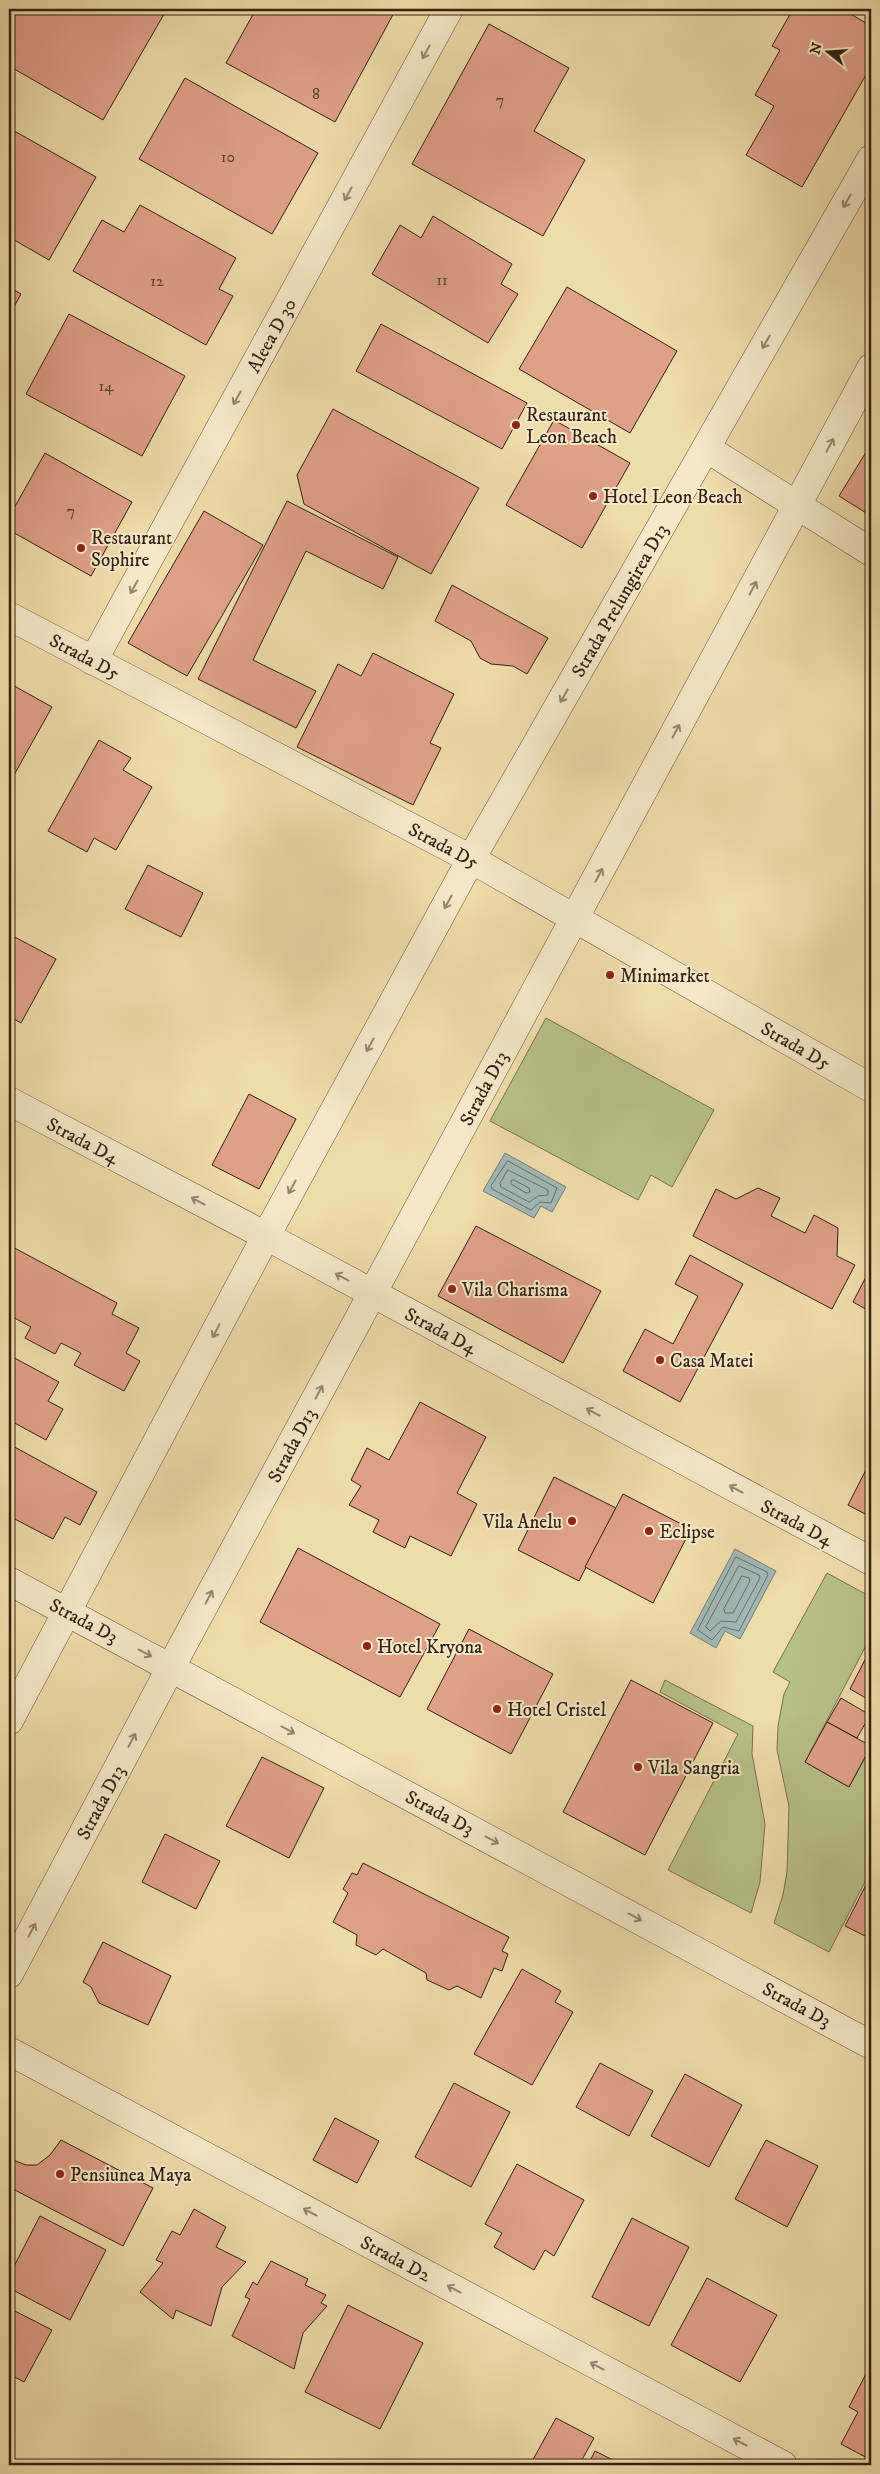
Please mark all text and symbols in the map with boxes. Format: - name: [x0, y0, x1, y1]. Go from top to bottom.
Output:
- north arrow: [802, 28, 852, 78]
- text: N: [806, 40, 827, 57]
- one-way arrow: [420, 44, 430, 58]
- house number: 8: [312, 84, 320, 104]
- house number: 7: [496, 90, 504, 110]
- house number: 10: [221, 147, 235, 167]
- one-way arrow: [343, 187, 353, 202]
- one-way arrow: [842, 194, 852, 209]
- house number: 11: [436, 270, 448, 290]
- house number: 12: [150, 271, 164, 291]
- street label: Aleea D 30: [243, 295, 302, 377]
- one-way arrow: [761, 335, 771, 349]
- house number: 14: [98, 376, 114, 396]
- one-way arrow: [231, 391, 241, 405]
- place label: Restaurant Leon Beach: [526, 404, 617, 449]
- marker: Restaurant Leon Beach: [510, 419, 522, 431]
- one-way arrow: [825, 438, 835, 453]
- place label: Hotel Leon Beach: [603, 486, 743, 509]
- marker: Hotel Leon Beach: [587, 490, 599, 502]
- house number: 7: [67, 501, 75, 521]
- street label: Strada Prelungirea D13: [567, 520, 674, 681]
- place label: Restaurant Sophire: [91, 527, 172, 572]
- marker: Restaurant Sophire: [75, 542, 87, 554]
- one-way arrow: [129, 580, 139, 595]
- one-way arrow: [748, 581, 758, 596]
- street label: Strada D5: [45, 629, 124, 686]
- one-way arrow: [559, 688, 568, 703]
- one-way arrow: [671, 724, 681, 739]
- street label: Strada D5: [404, 818, 483, 875]
- one-way arrow: [594, 867, 604, 882]
- one-way arrow: [442, 894, 452, 908]
- place label: Minimarket: [620, 965, 710, 988]
- marker: Minimarket: [604, 969, 616, 981]
- street label: Strada D5: [756, 1017, 835, 1076]
- one-way arrow: [365, 1037, 375, 1052]
- street label: Strada D13: [455, 1048, 514, 1130]
- street label: Strada D4: [42, 1113, 123, 1170]
- one-way arrow: [287, 1180, 297, 1194]
- one-way arrow: [191, 1196, 206, 1205]
- one-way arrow: [334, 1272, 349, 1282]
- place label: Vila Charisma: [461, 1279, 568, 1302]
- marker: Vila Charisma: [446, 1283, 458, 1295]
- street label: Strada D4: [400, 1303, 481, 1360]
- one-way arrow: [211, 1323, 221, 1338]
- place label: Casa Matei: [670, 1350, 754, 1373]
- marker: Casa Matei: [654, 1354, 666, 1366]
- one-way arrow: [314, 1385, 324, 1400]
- street label: Strada D13: [263, 1405, 322, 1487]
- one-way arrow: [585, 1407, 600, 1417]
- one-way arrow: [729, 1483, 744, 1493]
- street label: Strada D4: [756, 1495, 837, 1552]
- place label: Vila Anelu: [482, 1511, 562, 1534]
- marker: Vila Anelu: [566, 1515, 578, 1527]
- place label: Eclipse: [659, 1521, 715, 1544]
- marker: Eclipse: [643, 1525, 655, 1537]
- one-way arrow: [205, 1590, 214, 1605]
- street label: Strada D3: [45, 1594, 121, 1649]
- place label: Hotel Kryona: [377, 1636, 482, 1659]
- marker: Hotel Kryona: [361, 1640, 373, 1652]
- one-way arrow: [137, 1648, 152, 1658]
- place label: Hotel Cristel: [507, 1699, 606, 1722]
- marker: Hotel Cristel: [491, 1703, 503, 1715]
- one-way arrow: [280, 1725, 295, 1735]
- one-way arrow: [127, 1733, 137, 1748]
- place label: Vila Sangria: [647, 1757, 740, 1780]
- marker: Vila Sangria: [632, 1761, 644, 1773]
- street label: Strada D13: [72, 1762, 131, 1844]
- street label: Strada D3: [401, 1786, 477, 1841]
- one-way arrow: [485, 1835, 500, 1845]
- one-way arrow: [628, 1912, 643, 1922]
- one-way arrow: [27, 1924, 37, 1938]
- street label: Strada D3: [758, 1978, 834, 2033]
- place label: Pensiunea Maya: [70, 2164, 191, 2187]
- marker: Pensiunea Maya: [54, 2168, 66, 2180]
- one-way arrow: [304, 2207, 318, 2217]
- street label: Strada D2: [356, 2231, 435, 2288]
- one-way arrow: [446, 2284, 461, 2294]
- one-way arrow: [590, 2361, 605, 2370]
- one-way arrow: [733, 2437, 748, 2447]

